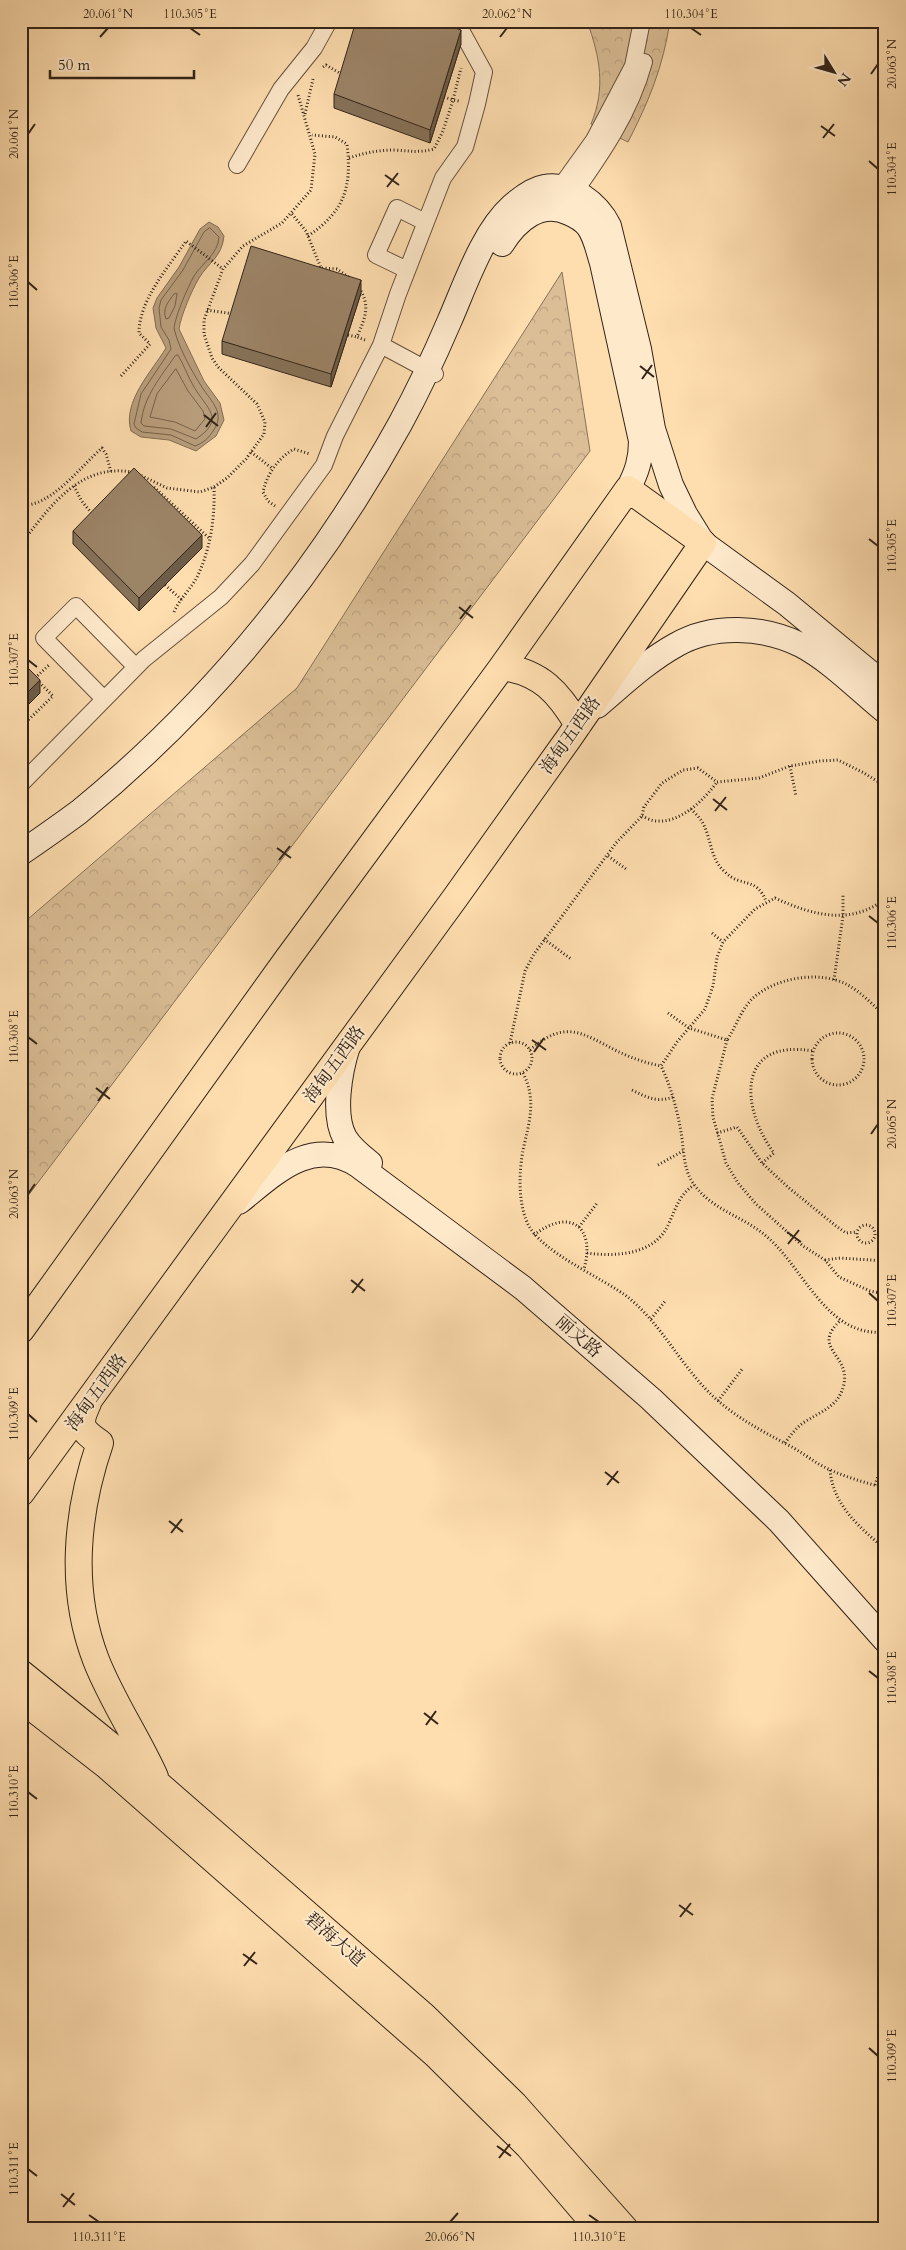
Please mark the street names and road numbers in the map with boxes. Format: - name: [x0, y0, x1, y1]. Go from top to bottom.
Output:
- street label: 海甸五西路: [534, 691, 606, 779]
- street label: 海甸五西路: [298, 1021, 371, 1108]
- street label: 丽文路: [550, 1309, 607, 1364]
- street label: 海甸五西路: [60, 1349, 133, 1436]
- street label: 碧海大道: [299, 1906, 370, 1972]

